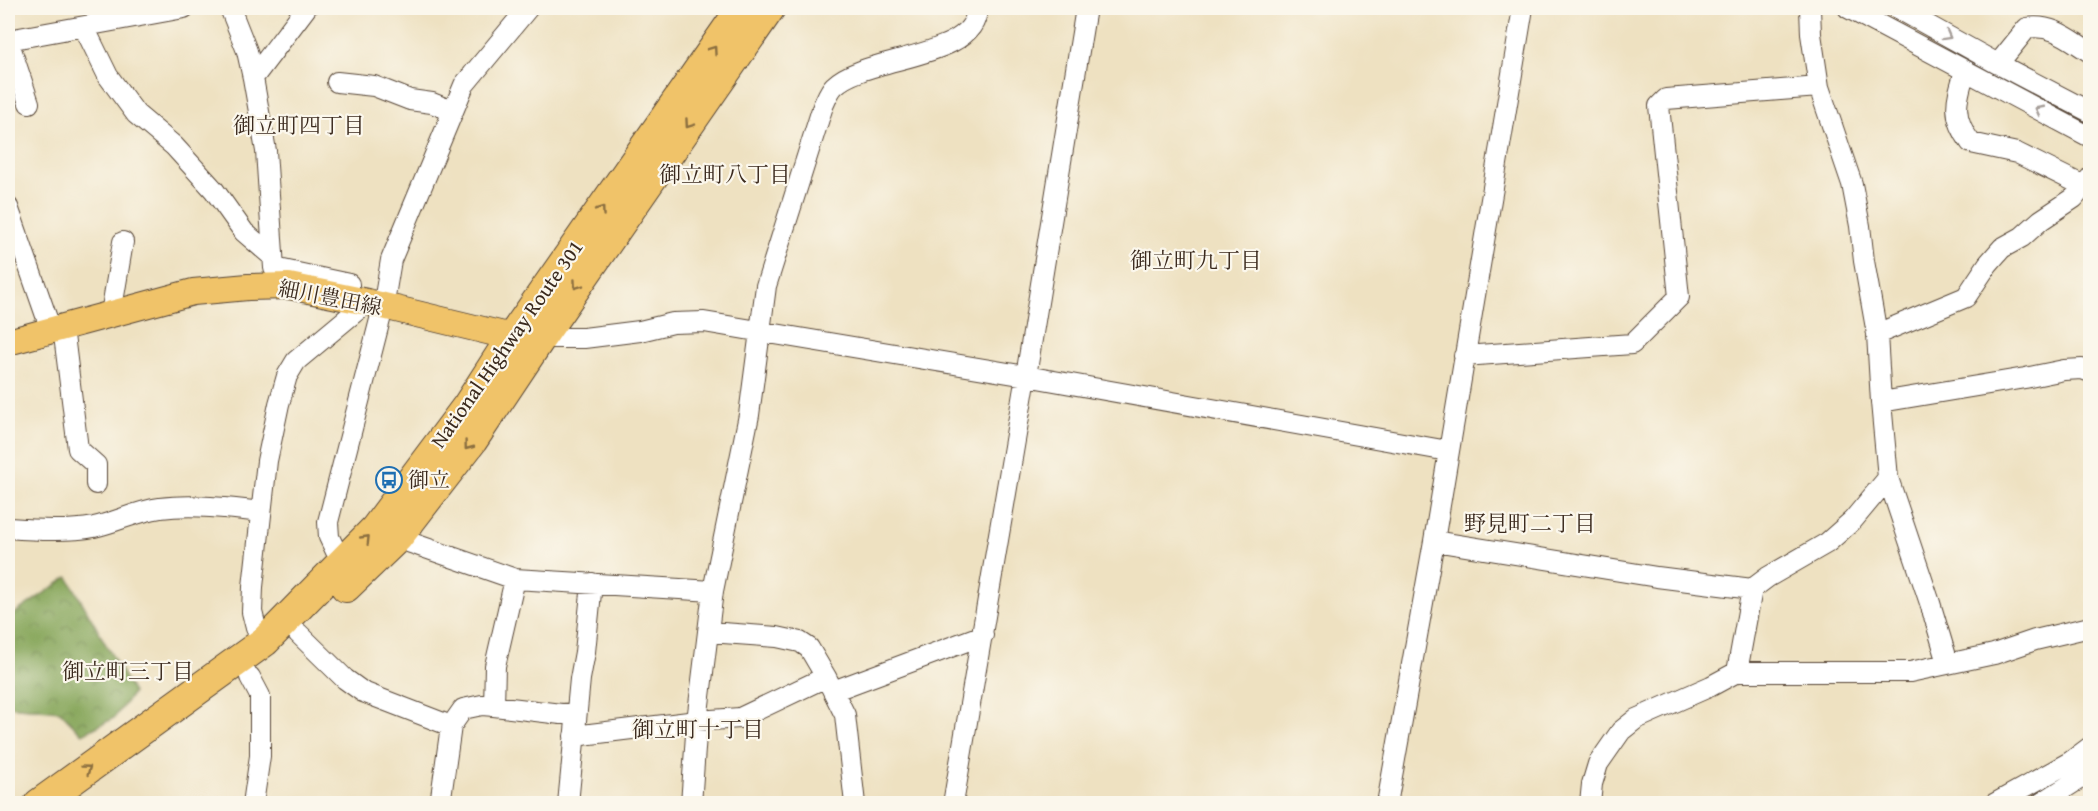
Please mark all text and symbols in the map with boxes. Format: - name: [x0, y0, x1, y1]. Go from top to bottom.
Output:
- one-way arrow: [1941, 28, 1951, 40]
- one-way arrow: [706, 45, 717, 56]
- one-way arrow: [2034, 106, 2045, 117]
- district label: 御立町四丁目: [233, 109, 365, 141]
- one-way arrow: [685, 118, 696, 129]
- district label: 御立町八丁目: [659, 158, 791, 190]
- one-way arrow: [594, 205, 605, 216]
- street label: National Highway Route 301: [423, 233, 590, 454]
- district label: 御立町九丁目: [1130, 244, 1262, 276]
- street label: 細川豊田線: [276, 272, 385, 323]
- one-way arrow: [573, 278, 584, 289]
- one-way arrow: [464, 439, 475, 450]
- place label: 御立: [408, 464, 450, 495]
- bus stop icon: 御立: [374, 465, 404, 495]
- district label: 野見町二丁目: [1464, 507, 1596, 539]
- one-way arrow: [358, 536, 369, 547]
- district label: 御立町三丁目: [62, 655, 194, 687]
- district label: 御立町十丁目: [632, 713, 764, 745]
- one-way arrow: [80, 766, 91, 777]

